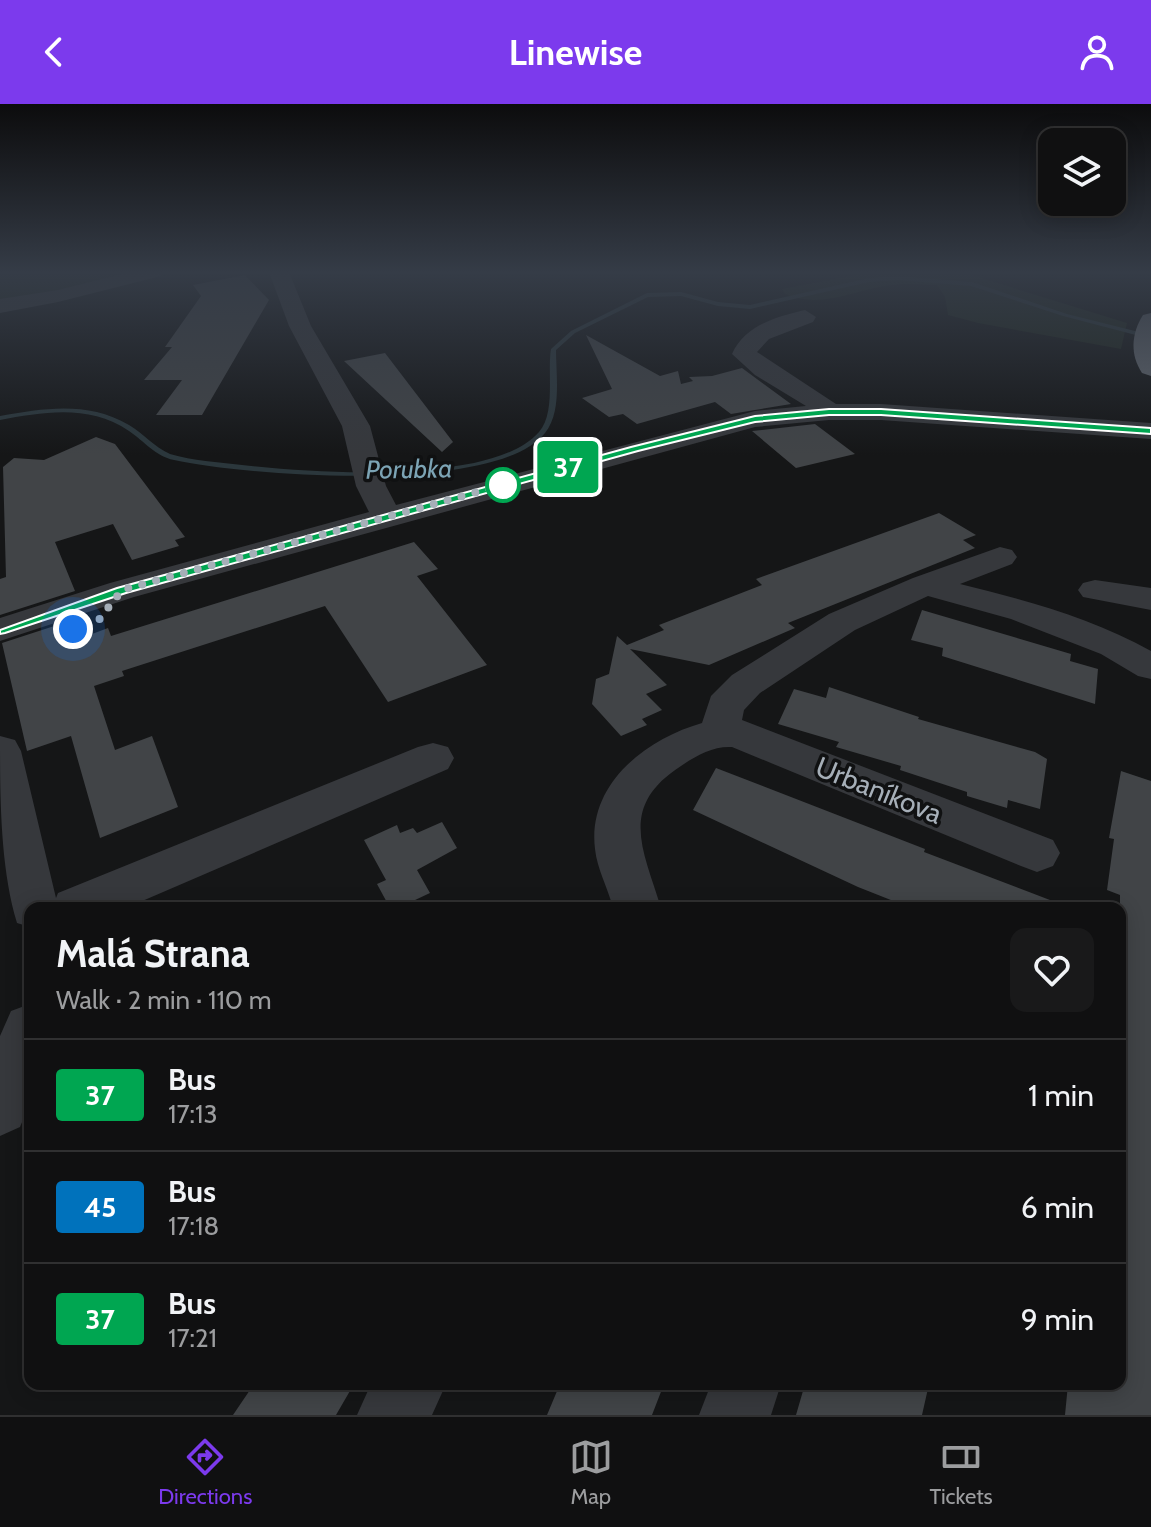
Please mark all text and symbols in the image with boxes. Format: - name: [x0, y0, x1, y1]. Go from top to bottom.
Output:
- icon: back: [32, 30, 76, 74]
- text: Linewise: [509, 30, 642, 74]
- icon: person: [1075, 30, 1119, 74]
- map controls: [1038, 128, 1126, 216]
- button: layers: [1038, 128, 1126, 216]
- line badge: 37: [532, 441, 604, 493]
- text: 37: [553, 450, 583, 484]
- water label: Porubka: [365, 452, 453, 486]
- unlabelled marker: [486, 468, 520, 502]
- your location: [53, 609, 93, 649]
- street label: Urbaníkova: [811, 749, 948, 831]
- button: heart: [1010, 928, 1094, 1012]
- text: Malá Strana: [56, 930, 250, 977]
- text: Walk · 2 min · 110 m: [56, 984, 272, 1016]
- text: Bus: [168, 1061, 216, 1098]
- text: 1 min: [1028, 1077, 1094, 1114]
- text: 37: [85, 1078, 115, 1112]
- text: 17:13: [168, 1098, 218, 1130]
- text: Bus: [168, 1173, 216, 1210]
- text: 6 min: [1021, 1189, 1094, 1226]
- text: 45: [84, 1190, 116, 1224]
- text: 17:18: [168, 1210, 219, 1242]
- text: Bus: [168, 1285, 216, 1322]
- text: 9 min: [1021, 1301, 1094, 1338]
- text: 37: [85, 1302, 115, 1336]
- text: 17:21: [168, 1322, 217, 1354]
- tab: Directions: [158, 1435, 252, 1510]
- tab: Map: [569, 1435, 613, 1510]
- tab: Tickets: [929, 1435, 993, 1510]

